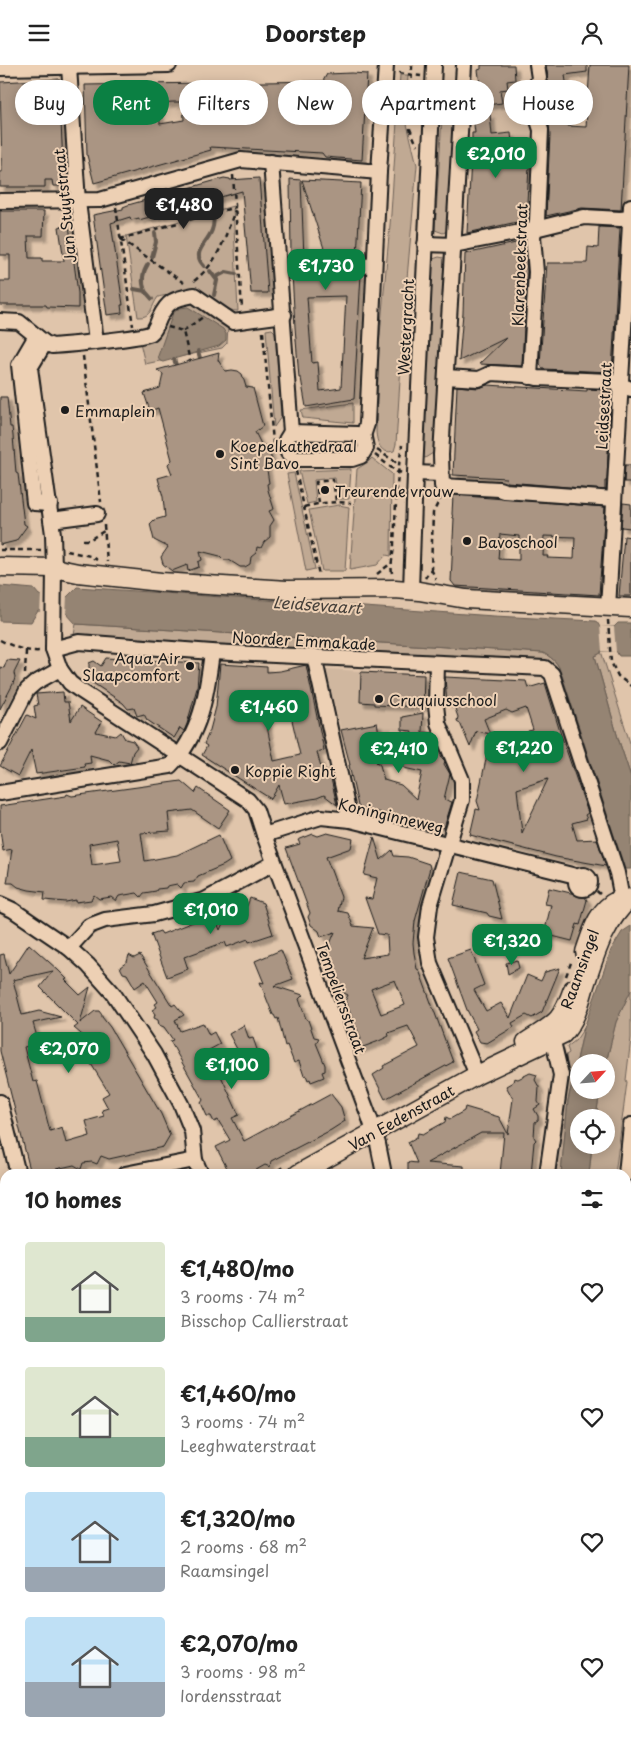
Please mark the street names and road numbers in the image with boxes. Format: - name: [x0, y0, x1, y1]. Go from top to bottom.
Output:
- street label: Jan Stuytstraat: [47, 148, 81, 264]
- street label: Klarenbeekstraat: [505, 203, 533, 327]
- street label: Westergracht: [391, 278, 419, 376]
- street label: Leidsestraat: [589, 362, 617, 450]
- street label: Noorder Emmakade: [232, 625, 377, 655]
- street label: Koninginneweg: [336, 792, 446, 838]
- street label: Raamsingel: [554, 926, 604, 1012]
- street label: Tempeliersstraat: [311, 939, 373, 1057]
- street label: Van Eedenstraat: [344, 1078, 458, 1156]

